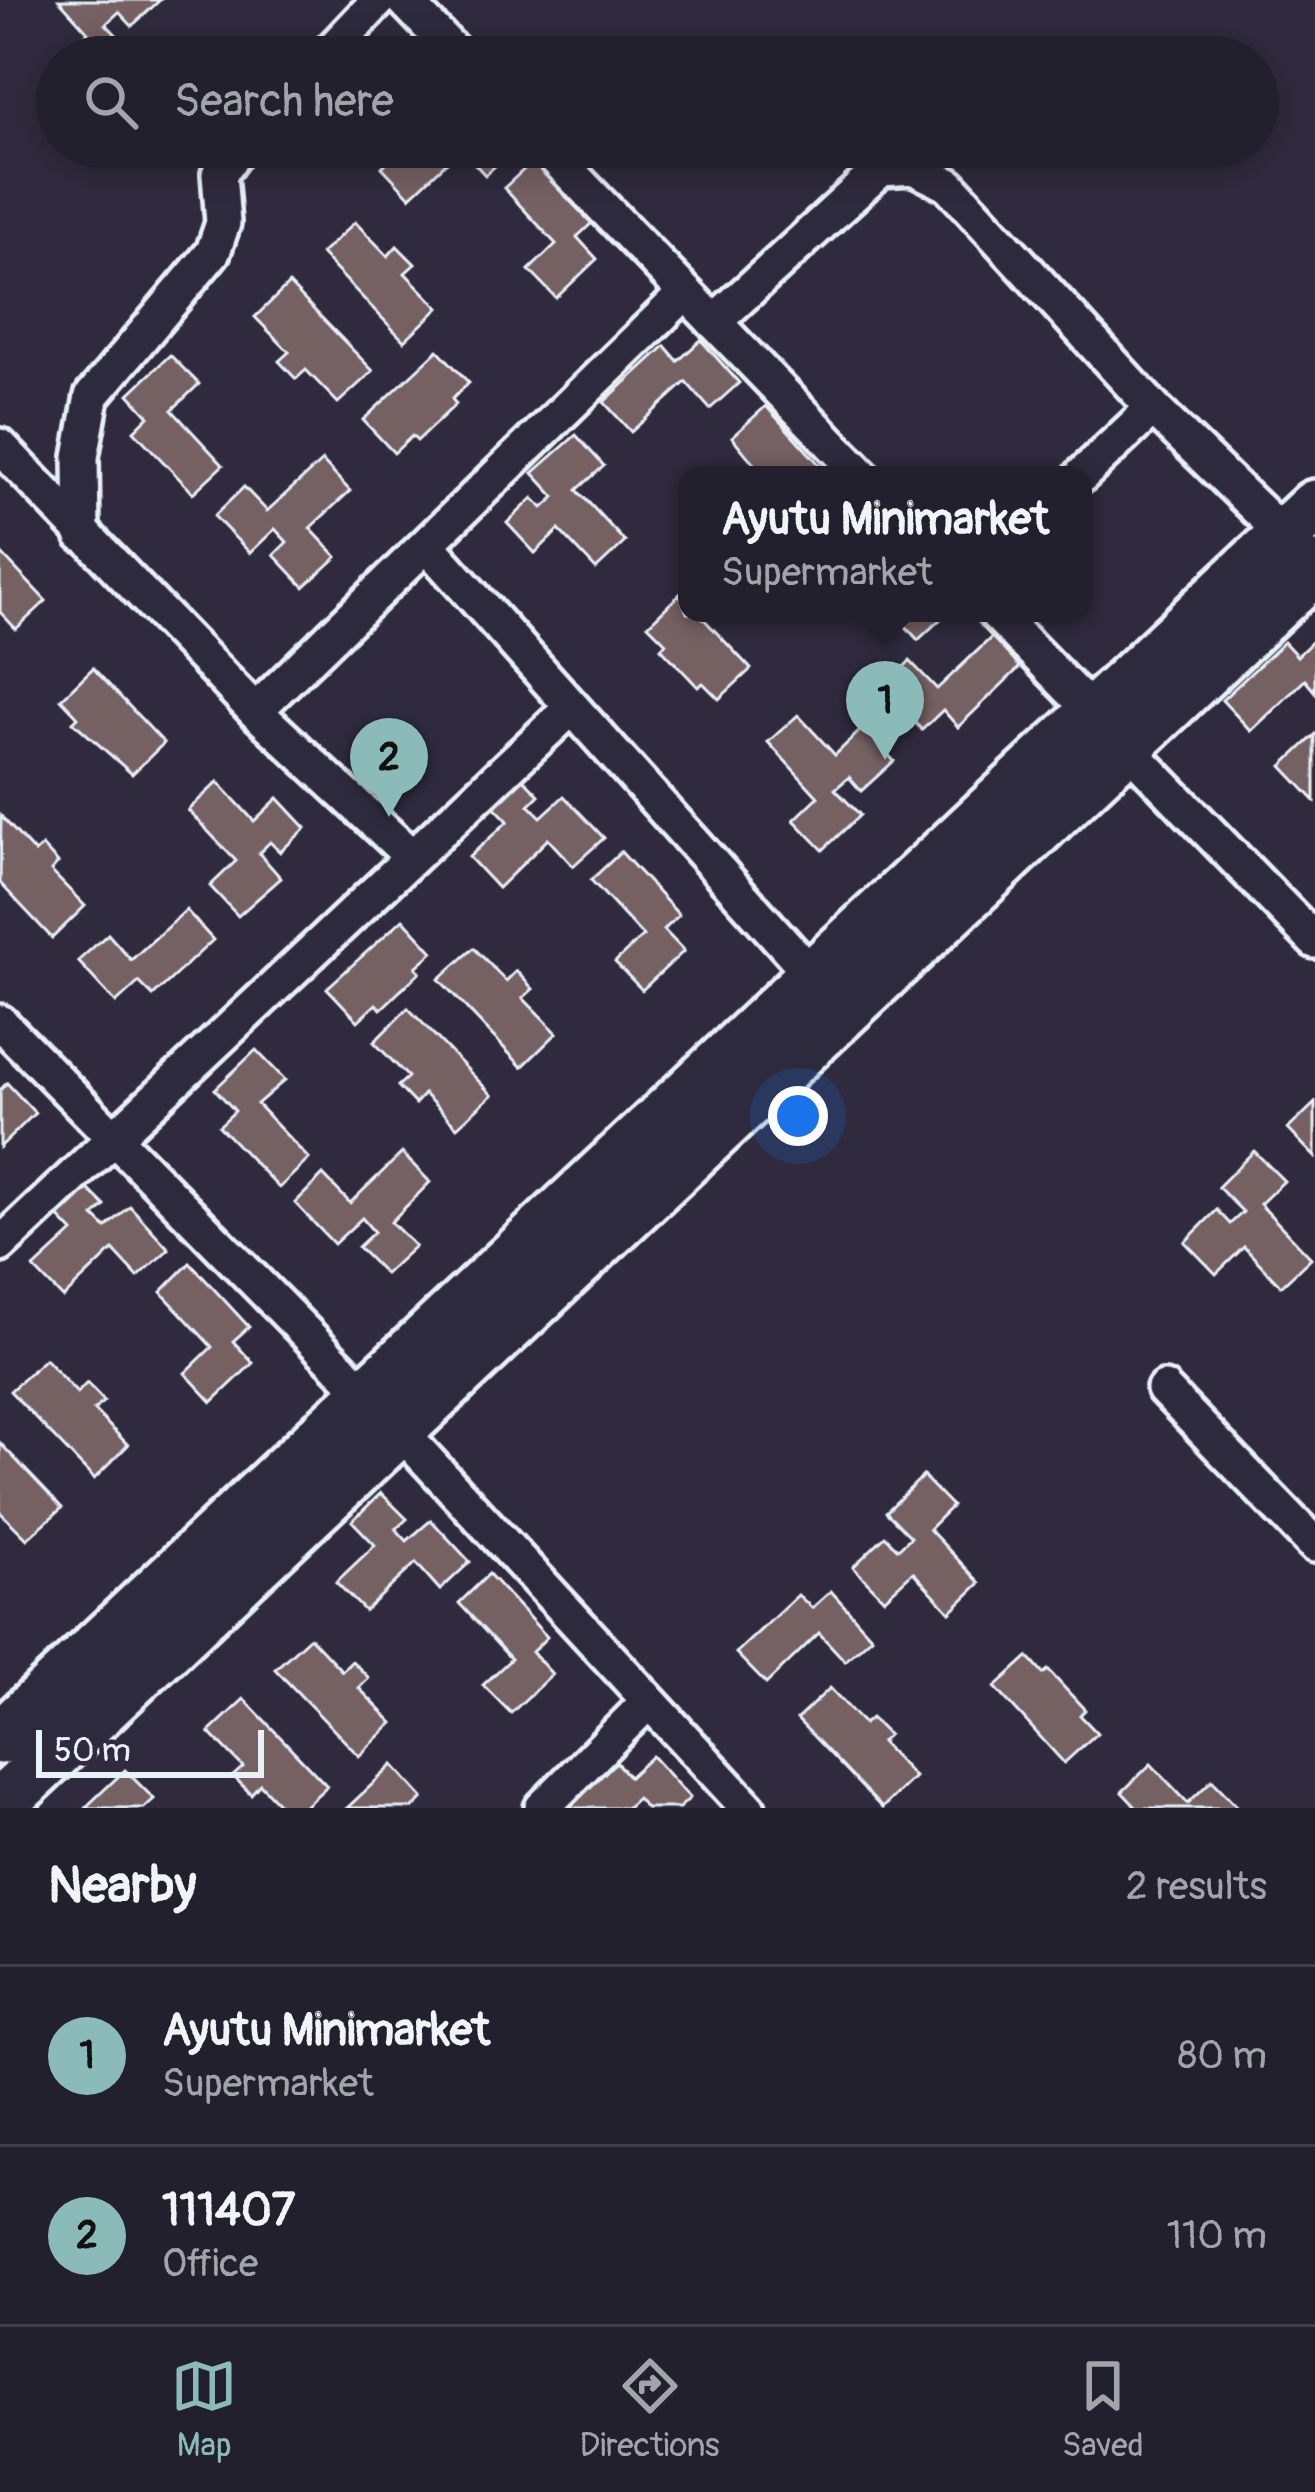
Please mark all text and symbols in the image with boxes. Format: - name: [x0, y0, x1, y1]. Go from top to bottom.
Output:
- search box: [36, 36, 1279, 168]
- icon: search: [78, 69, 144, 135]
- text: Search here: [174, 74, 394, 130]
- popup: [678, 466, 1092, 622]
- text: Ayutu Minimarket: [721, 492, 1049, 548]
- text: Supermarket: [721, 548, 933, 597]
- pin: 1: [846, 661, 924, 760]
- pin: 2: [350, 718, 428, 817]
- your location: [768, 1086, 828, 1146]
- scale bar: [36, 1724, 264, 1777]
- text: 50 m: [54, 1730, 131, 1771]
- text: Nearby: [48, 1854, 196, 1918]
- text: 2 results: [1126, 1862, 1267, 1911]
- text: Ayutu Minimarket: [162, 2003, 490, 2059]
- text: 1: [79, 2031, 95, 2080]
- text: 80 m: [1178, 2031, 1267, 2080]
- text: Supermarket: [162, 2059, 374, 2108]
- text: 111407: [162, 2183, 295, 2239]
- text: 2: [76, 2211, 98, 2260]
- text: 110 m: [1167, 2211, 1267, 2260]
- text: Office: [162, 2239, 258, 2288]
- tab: Map: [171, 2353, 237, 2466]
- tab: Directions: [580, 2353, 720, 2466]
- tab: Saved: [1062, 2353, 1144, 2466]

